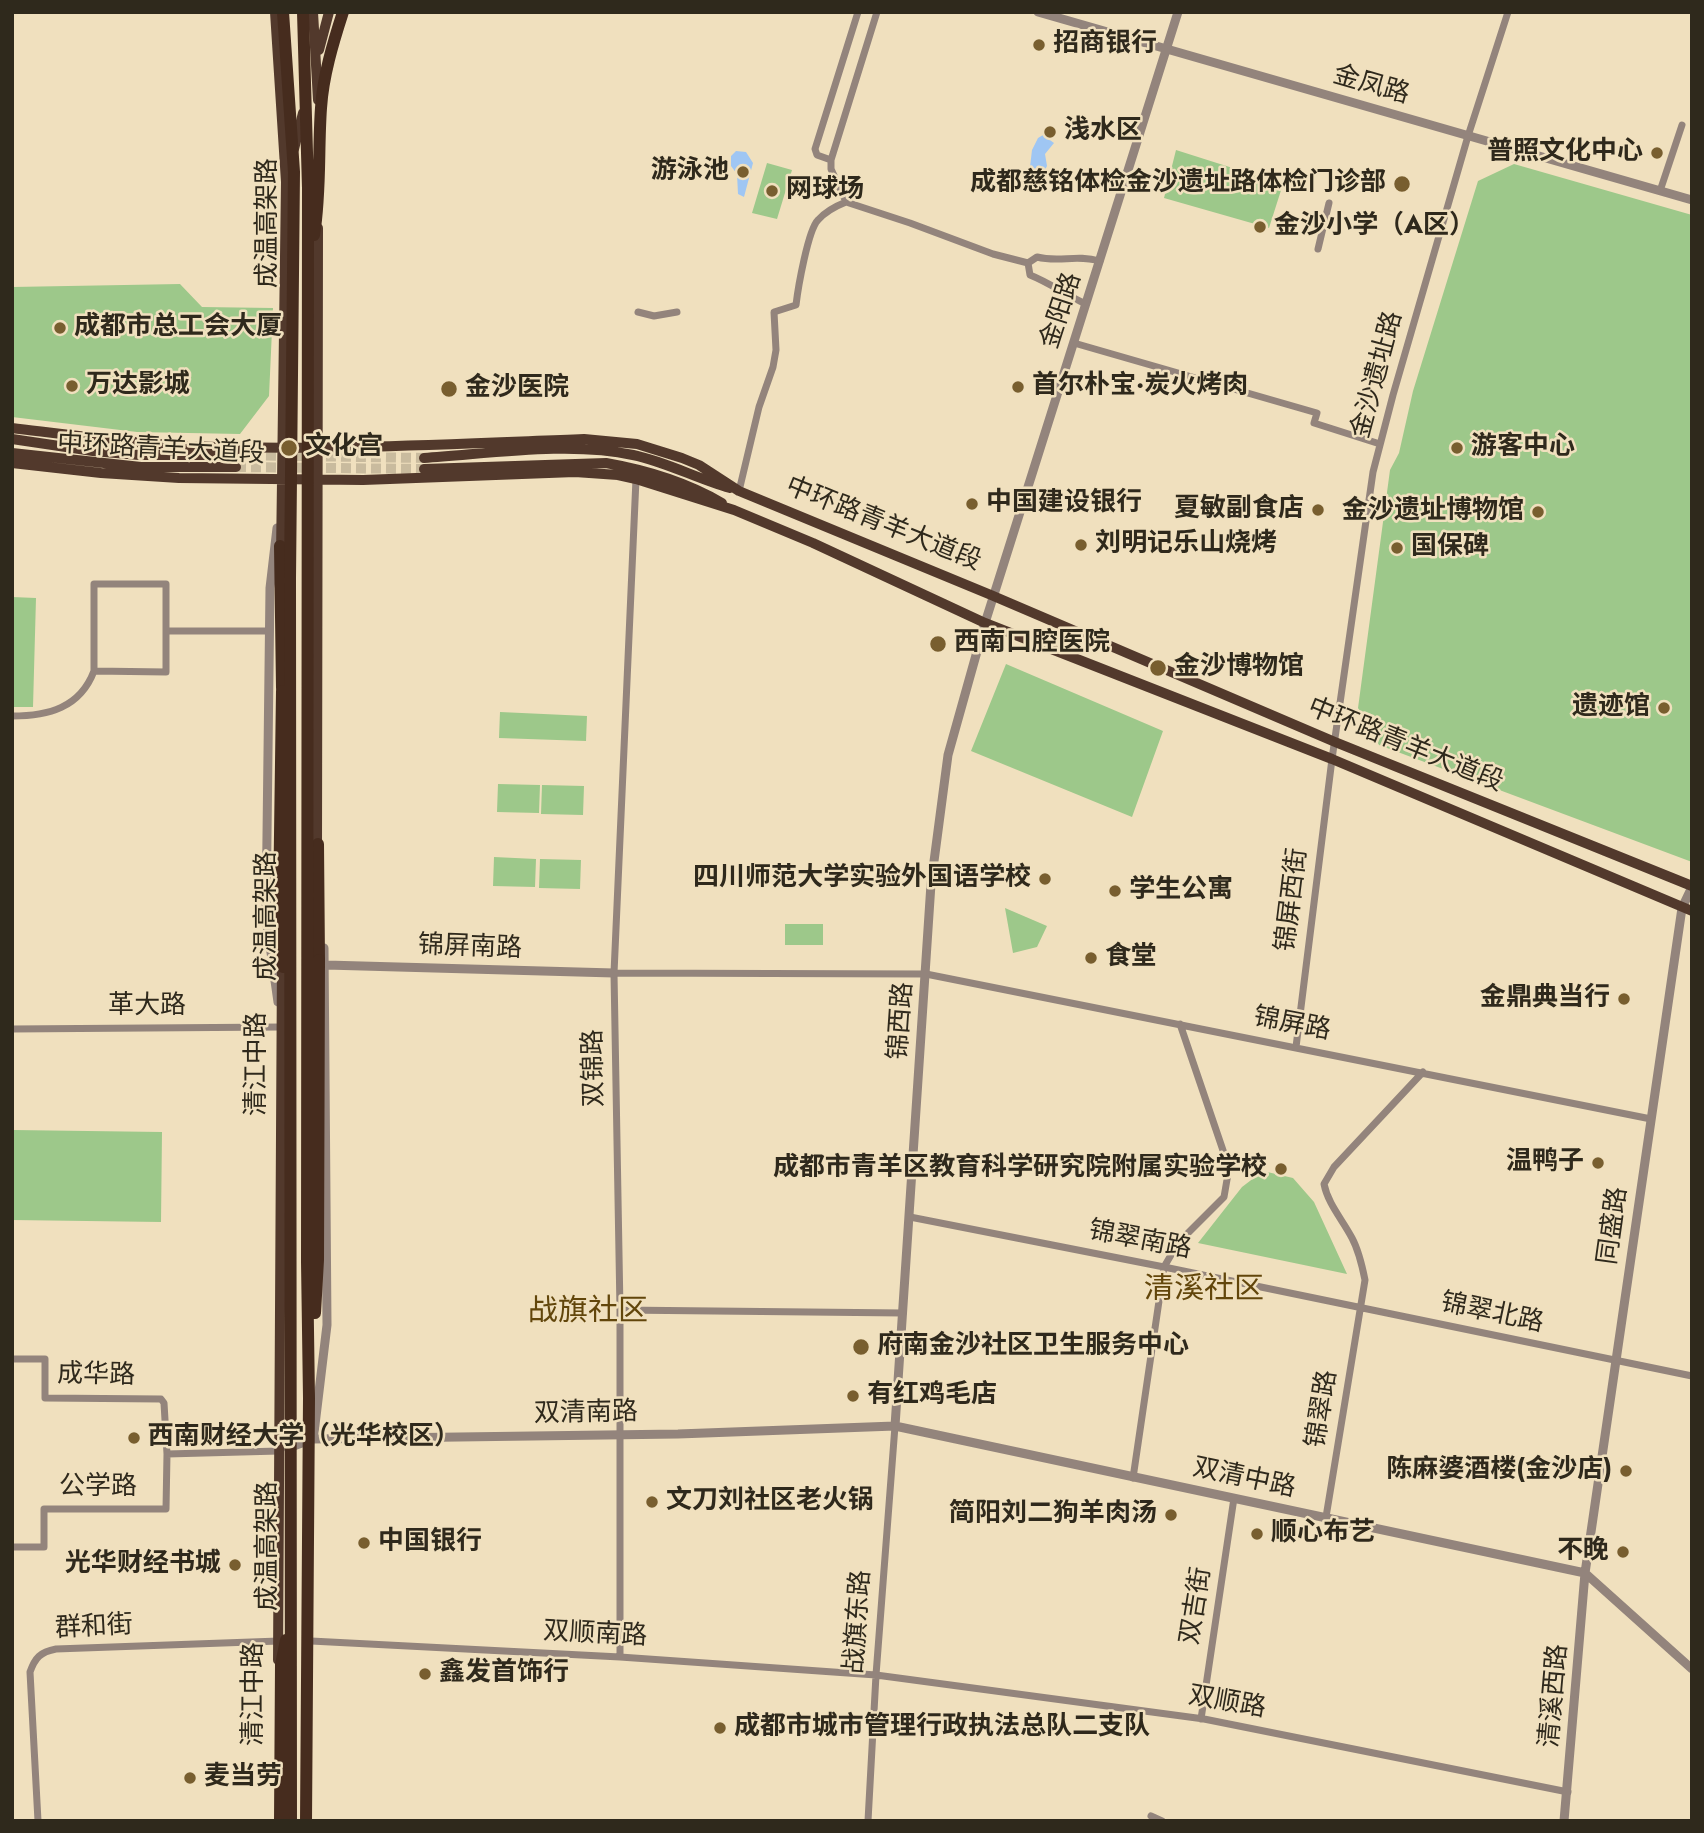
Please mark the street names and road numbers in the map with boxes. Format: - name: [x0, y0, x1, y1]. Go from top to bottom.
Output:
- street label: 金凤路: [1329, 60, 1413, 112]
- street label: 成温高架路: [253, 158, 285, 288]
- street label: 金阳路: [1035, 269, 1089, 353]
- street label: 金沙遗址路: [1346, 308, 1410, 442]
- street label: 中环路青羊大道段: [56, 429, 266, 471]
- street label: 中环路青羊大道段: [781, 472, 985, 578]
- street label: 中环路青羊大道段: [1303, 693, 1507, 799]
- street label: 锦屏西街: [1271, 846, 1315, 954]
- street label: 成温高架路: [252, 851, 284, 981]
- street label: 锦屏南路: [417, 931, 523, 965]
- street label: 锦西路: [884, 981, 920, 1061]
- street label: 革大路: [108, 991, 186, 1023]
- street label: 锦屏路: [1251, 1002, 1333, 1048]
- street label: 清江中路: [242, 1012, 274, 1116]
- street label: 双锦路: [579, 1029, 611, 1107]
- street label: 同盛路: [1593, 1185, 1635, 1267]
- street label: 锦翠南路: [1086, 1216, 1194, 1266]
- street label: 锦翠北路: [1438, 1288, 1546, 1340]
- street label: 成华路: [57, 1360, 135, 1392]
- street label: 锦翠路: [1301, 1368, 1345, 1450]
- street label: 双清南路: [534, 1397, 638, 1431]
- street label: 双清中路: [1190, 1453, 1298, 1505]
- street label: 公学路: [59, 1472, 137, 1504]
- street label: 成温高架路: [253, 1481, 285, 1611]
- street label: 双吉街: [1175, 1565, 1219, 1647]
- street label: 战旗东路: [840, 1569, 878, 1675]
- street label: 群和街: [54, 1610, 134, 1646]
- street label: 双顺南路: [542, 1617, 648, 1653]
- street label: 清江中路: [239, 1642, 271, 1746]
- street label: 清溪西路: [1535, 1643, 1575, 1749]
- street label: 双顺路: [1186, 1681, 1268, 1725]

